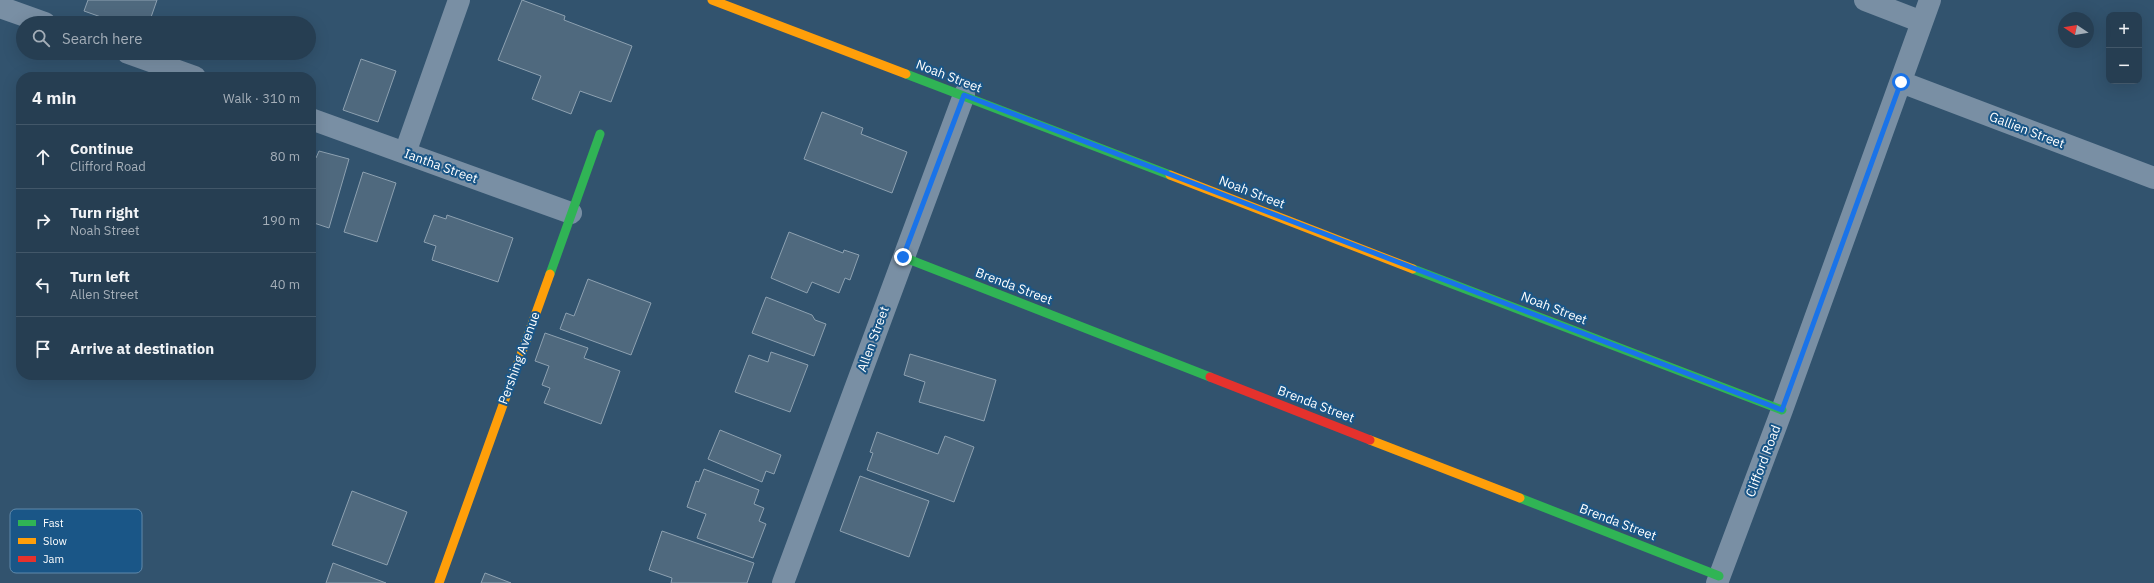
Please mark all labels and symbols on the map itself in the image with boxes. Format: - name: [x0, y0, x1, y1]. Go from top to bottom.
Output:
- north arrow: [2058, 12, 2094, 48]
- street label: Noah Street: [913, 56, 985, 96]
- route start: [1892, 73, 1910, 91]
- street label: Gallien Street: [1987, 108, 2067, 152]
- street label: Iantha Street: [402, 145, 480, 187]
- street label: Noah Street: [1216, 172, 1288, 212]
- route end: [894, 248, 912, 266]
- street label: Brenda Street: [973, 264, 1055, 308]
- street label: Noah Street: [1518, 288, 1590, 328]
- street label: Allen Street: [853, 304, 893, 374]
- street label: Pershing Avenue: [494, 309, 544, 407]
- street label: Brenda Street: [1275, 382, 1357, 426]
- street label: Clifford Road: [1741, 423, 1785, 499]
- street label: Brenda Street: [1577, 500, 1659, 544]
- legend: [10, 509, 142, 573]
- text: Fast: [43, 516, 64, 530]
- text: Slow: [43, 534, 67, 548]
- text: Jam: [43, 552, 64, 566]

